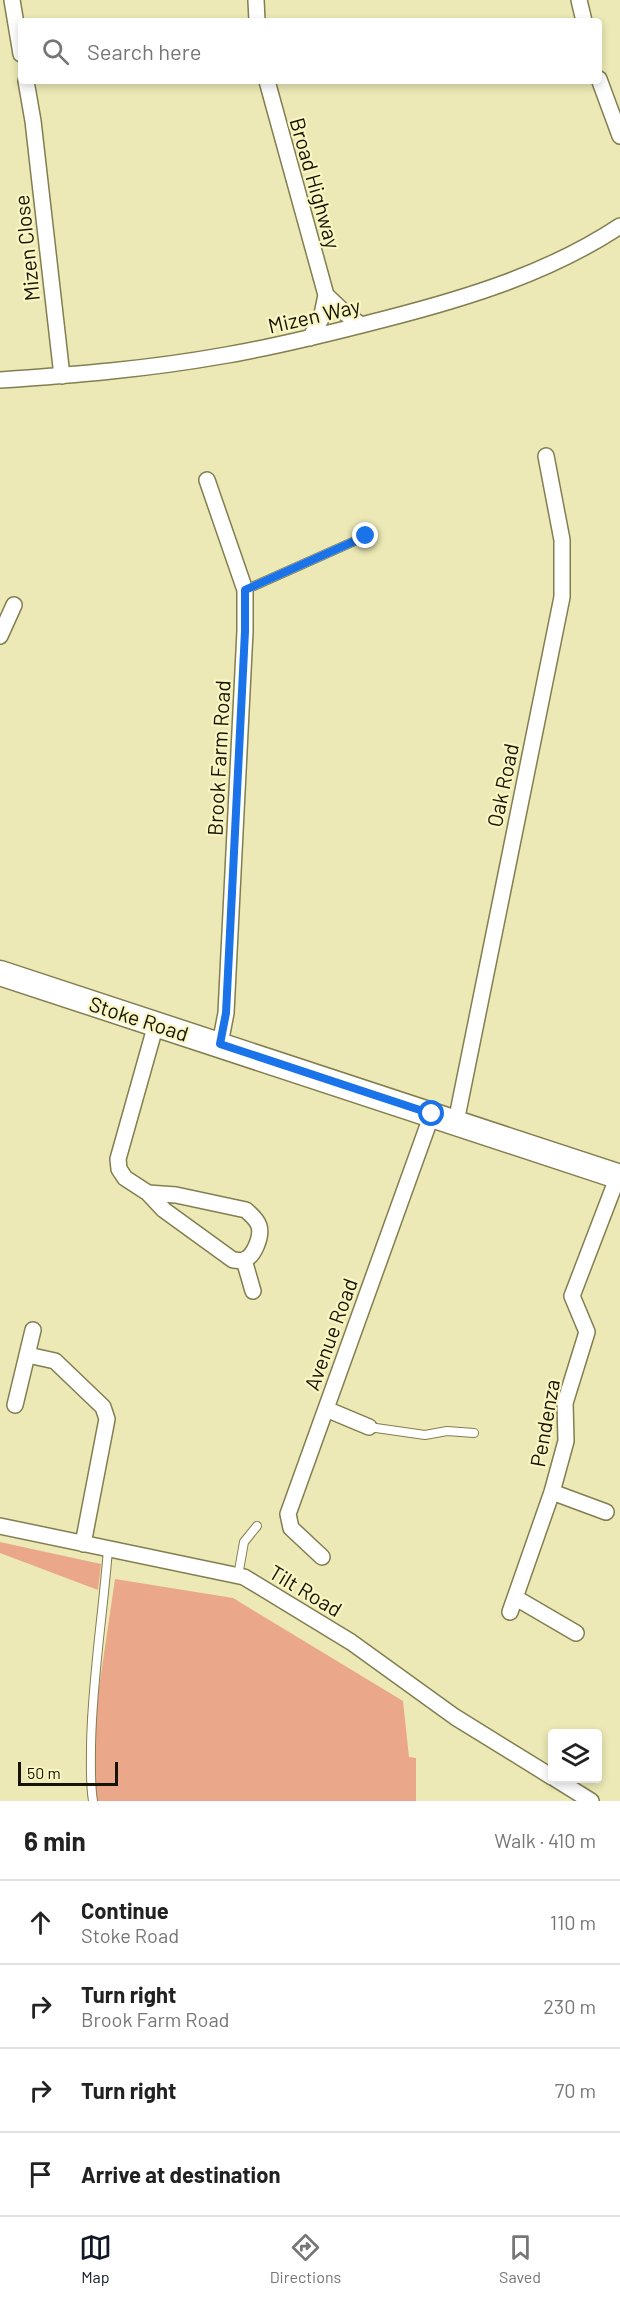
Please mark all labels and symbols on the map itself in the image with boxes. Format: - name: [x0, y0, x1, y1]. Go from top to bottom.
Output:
- street label: Broad Highway: [285, 115, 347, 252]
- street label: Mizen Close: [8, 194, 44, 302]
- street label: Mizen Way: [265, 292, 363, 338]
- route end: [352, 522, 378, 548]
- street label: Brook Farm Road: [201, 679, 235, 837]
- street label: Oak Road: [481, 741, 523, 829]
- street label: Stoke Road: [86, 990, 192, 1046]
- route start: [418, 1100, 444, 1126]
- street label: Avenue Road: [298, 1275, 362, 1393]
- street label: Pendenza: [524, 1377, 564, 1469]
- street label: Tilt Road: [265, 1559, 347, 1621]
- scale bar: [18, 1759, 118, 1786]

